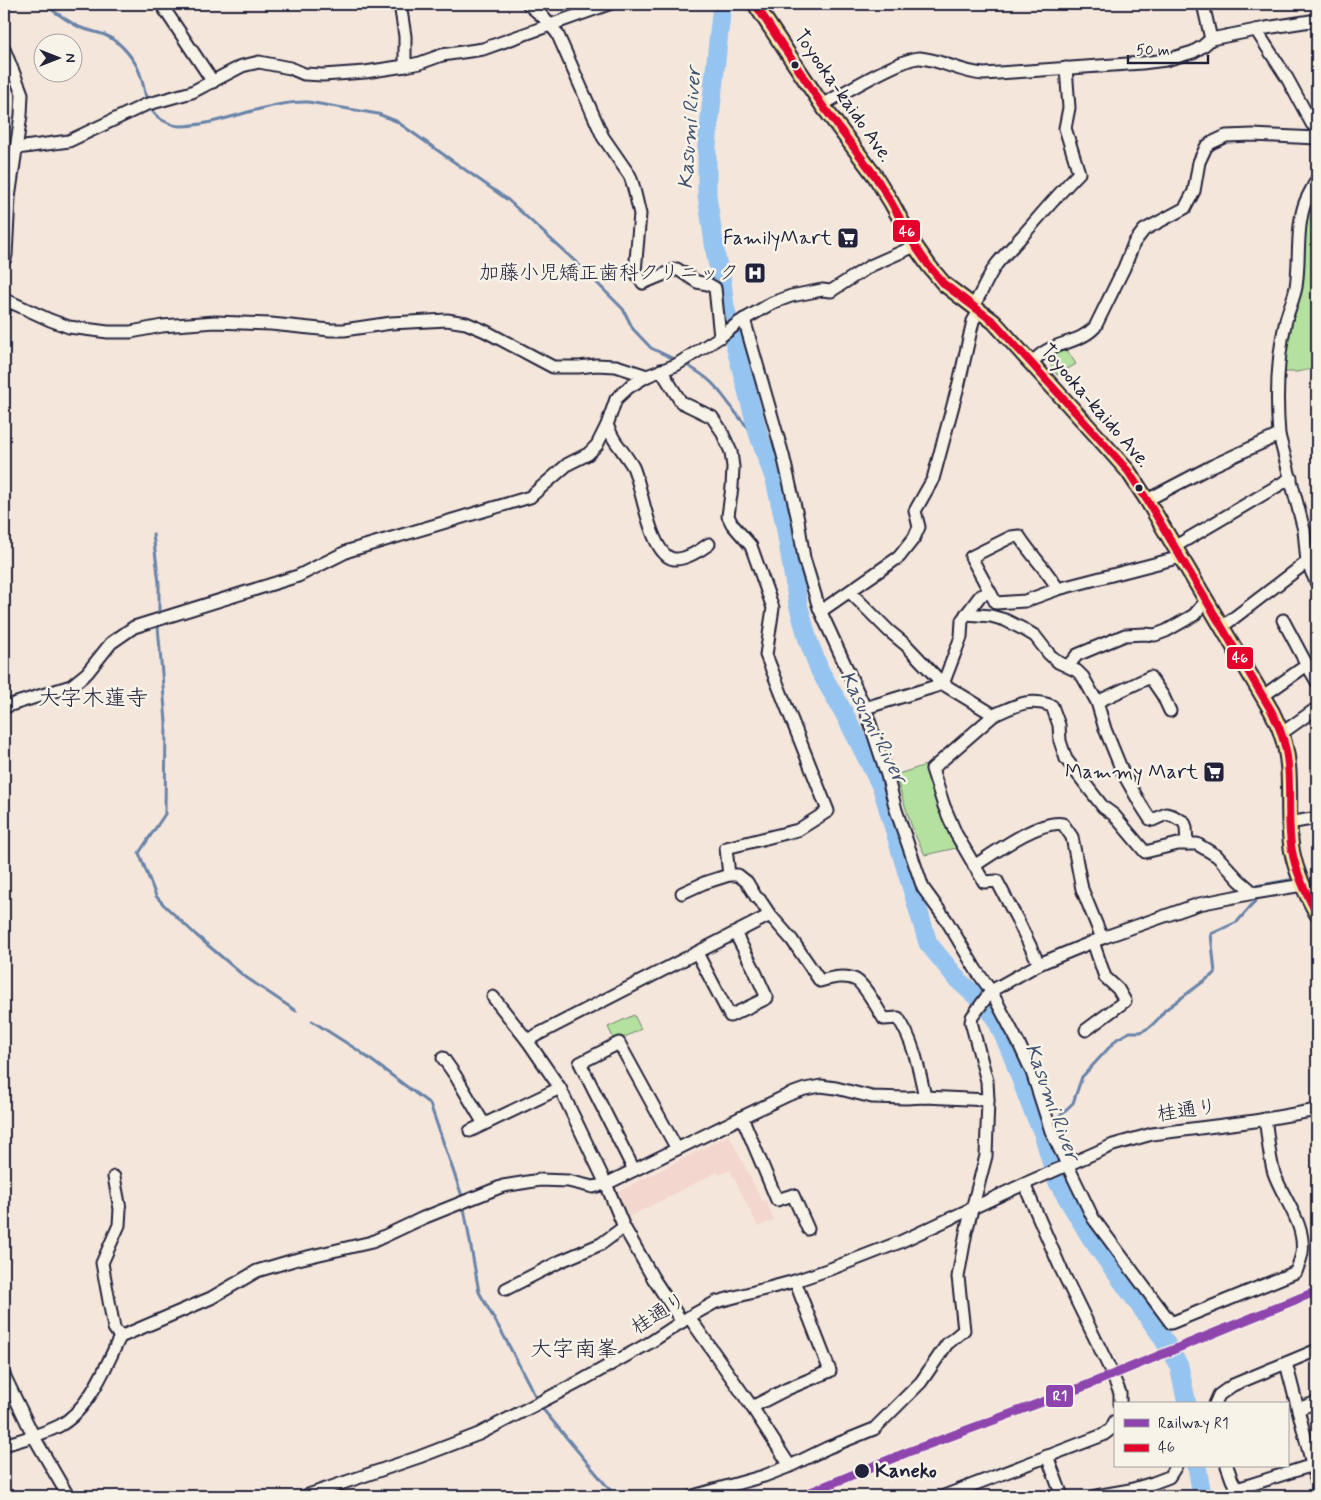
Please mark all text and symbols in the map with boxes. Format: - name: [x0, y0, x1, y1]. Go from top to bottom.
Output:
- street label: Toyooka-kaido Ave.: [787, 24, 899, 168]
- north arrow: [32, 32, 82, 82]
- scale bar: [1128, 32, 1208, 64]
- text: 50 m: [1136, 41, 1170, 61]
- text: N: [61, 53, 79, 63]
- unlabelled marker: [790, 60, 800, 70]
- water label: Kasumi River: [672, 63, 708, 190]
- line badge: 46: [892, 219, 921, 243]
- text: 46: [899, 223, 915, 241]
- place label: FamilyMart: [723, 225, 832, 252]
- supermarket icon: FamilyMart: [836, 226, 860, 250]
- place label: 加藤小児矯正歯科クリニック: [479, 260, 739, 287]
- hospital icon: 加藤小児矯正歯科クリニック: [743, 261, 767, 285]
- street label: Toyooka-kaido Ave.: [1034, 338, 1156, 474]
- unlabelled marker: [1134, 483, 1144, 493]
- line badge: 46: [1226, 646, 1254, 670]
- text: 46: [1232, 649, 1248, 667]
- water label: Kasumi River: [833, 666, 915, 791]
- district label: 大字木蓮寺: [38, 685, 148, 713]
- place label: Mammy Mart: [1065, 759, 1198, 786]
- supermarket icon: Mammy Mart: [1202, 760, 1226, 784]
- water label: Kasumi River: [1018, 1040, 1087, 1167]
- street label: 桂通り: [1155, 1093, 1219, 1129]
- street label: 桂通り: [626, 1287, 692, 1341]
- district label: 大字南峯: [530, 1336, 618, 1364]
- line badge: R1: [1045, 1384, 1074, 1408]
- text: R1: [1053, 1387, 1067, 1405]
- legend: [1114, 1402, 1288, 1468]
- text: Railway R1: [1158, 1414, 1229, 1434]
- text: 46: [1158, 1438, 1175, 1458]
- place label: Kaneko: [875, 1458, 937, 1485]
- marker: Kaneko: [853, 1462, 871, 1480]

